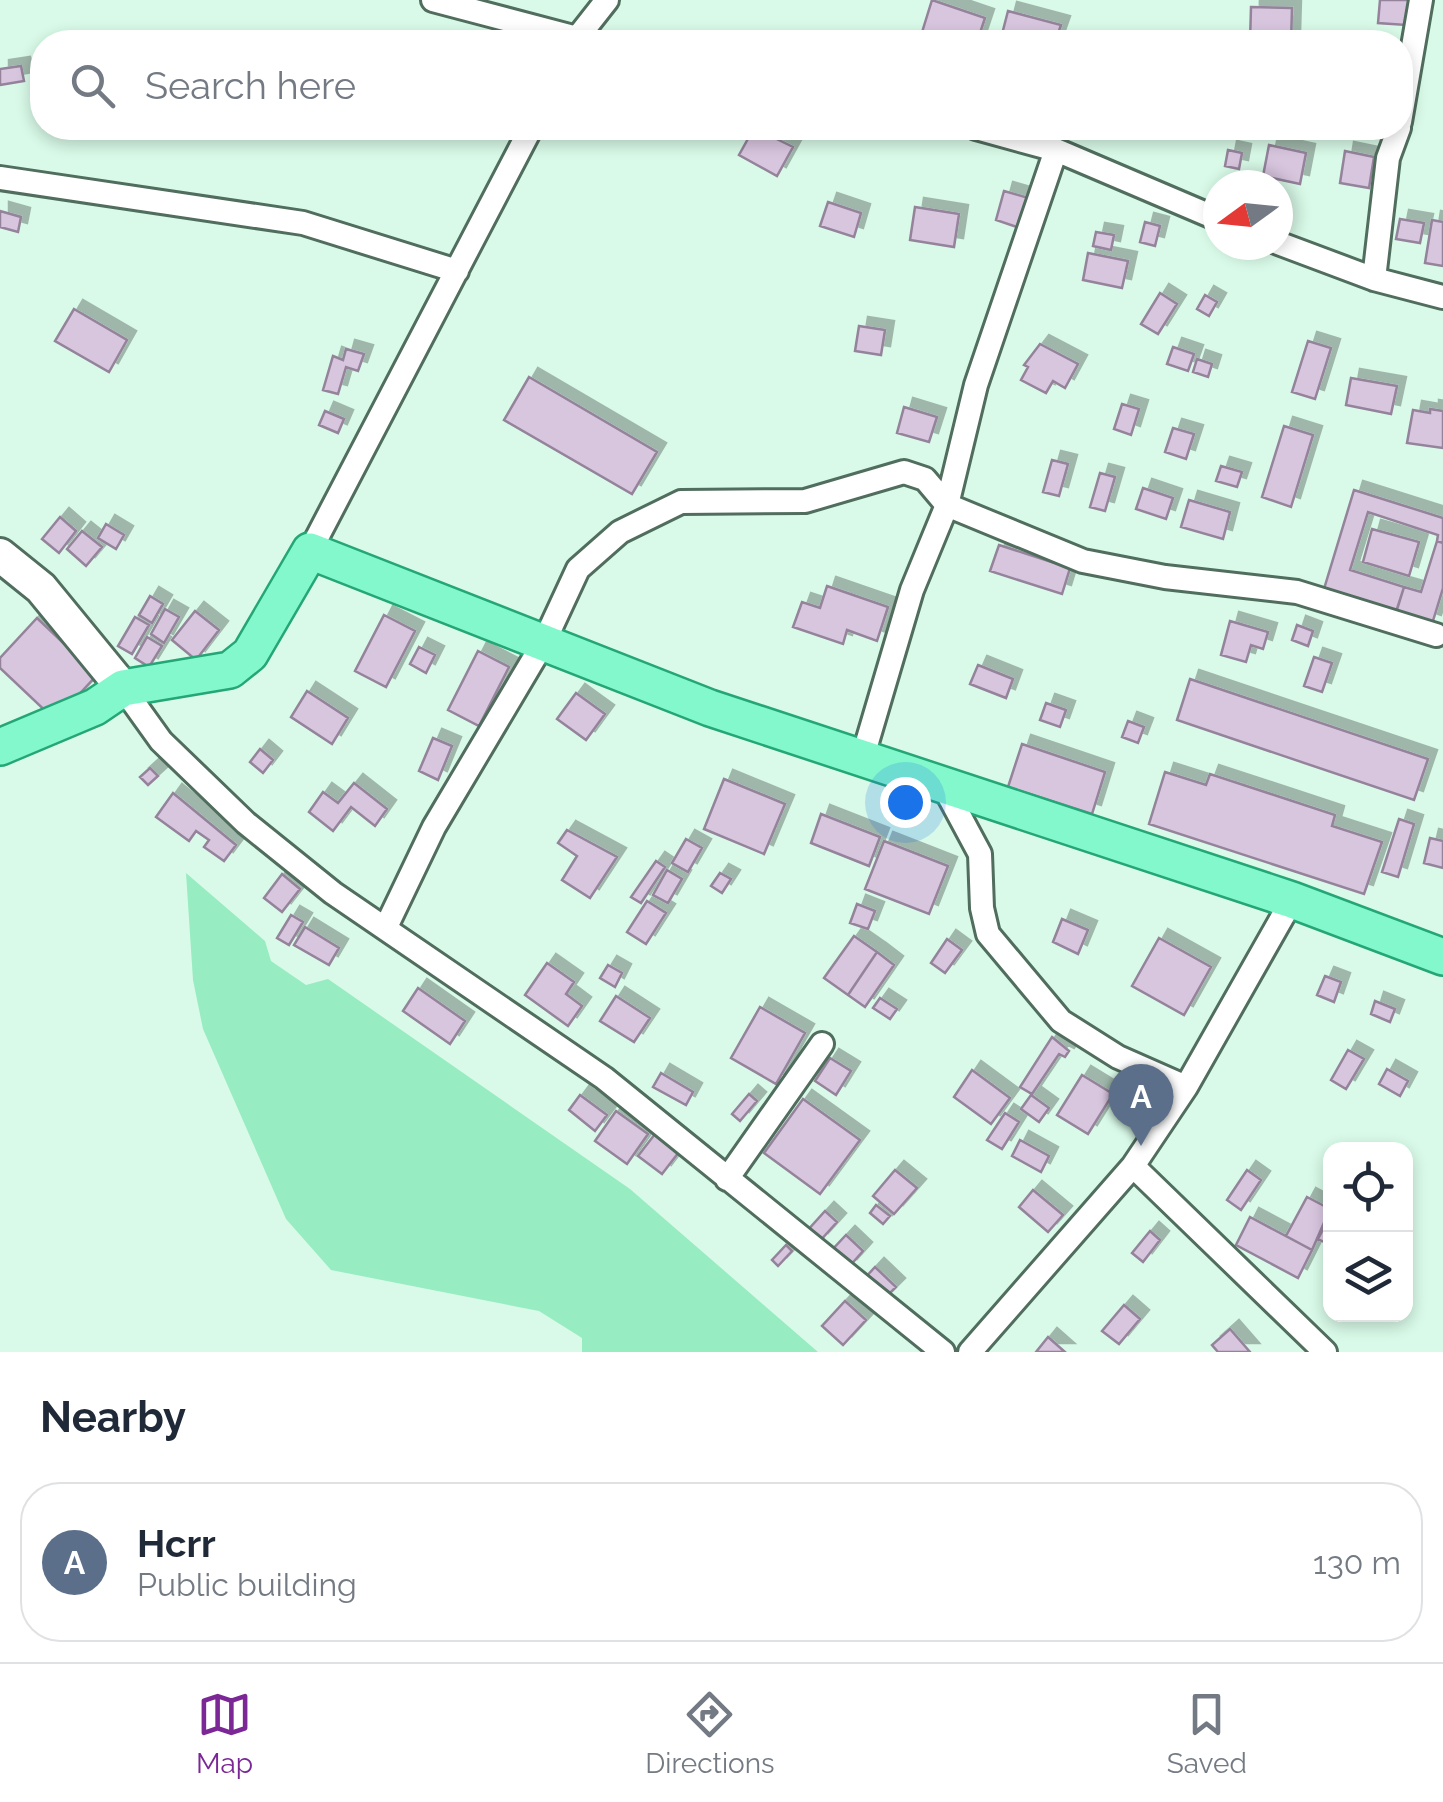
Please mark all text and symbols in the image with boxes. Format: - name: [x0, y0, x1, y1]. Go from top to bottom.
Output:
- search box: [30, 30, 1413, 140]
- icon: search: [65, 58, 120, 113]
- text: Search here: [145, 63, 356, 108]
- north arrow: [1203, 170, 1293, 260]
- your location: [880, 777, 931, 828]
- pin: A: [1108, 1064, 1174, 1146]
- map controls: [1323, 1142, 1413, 1322]
- button: locate: [1323, 1142, 1413, 1232]
- button: layers: [1323, 1232, 1413, 1322]
- text: Nearby: [40, 1393, 186, 1442]
- text: Hcrr: [137, 1521, 216, 1566]
- text: A: [64, 1544, 85, 1581]
- text: 130 m: [1313, 1544, 1401, 1581]
- text: Public building: [137, 1566, 357, 1603]
- tab: Map: [196, 1687, 253, 1780]
- tab: Directions: [645, 1687, 775, 1780]
- tab: Saved: [1167, 1687, 1247, 1780]

